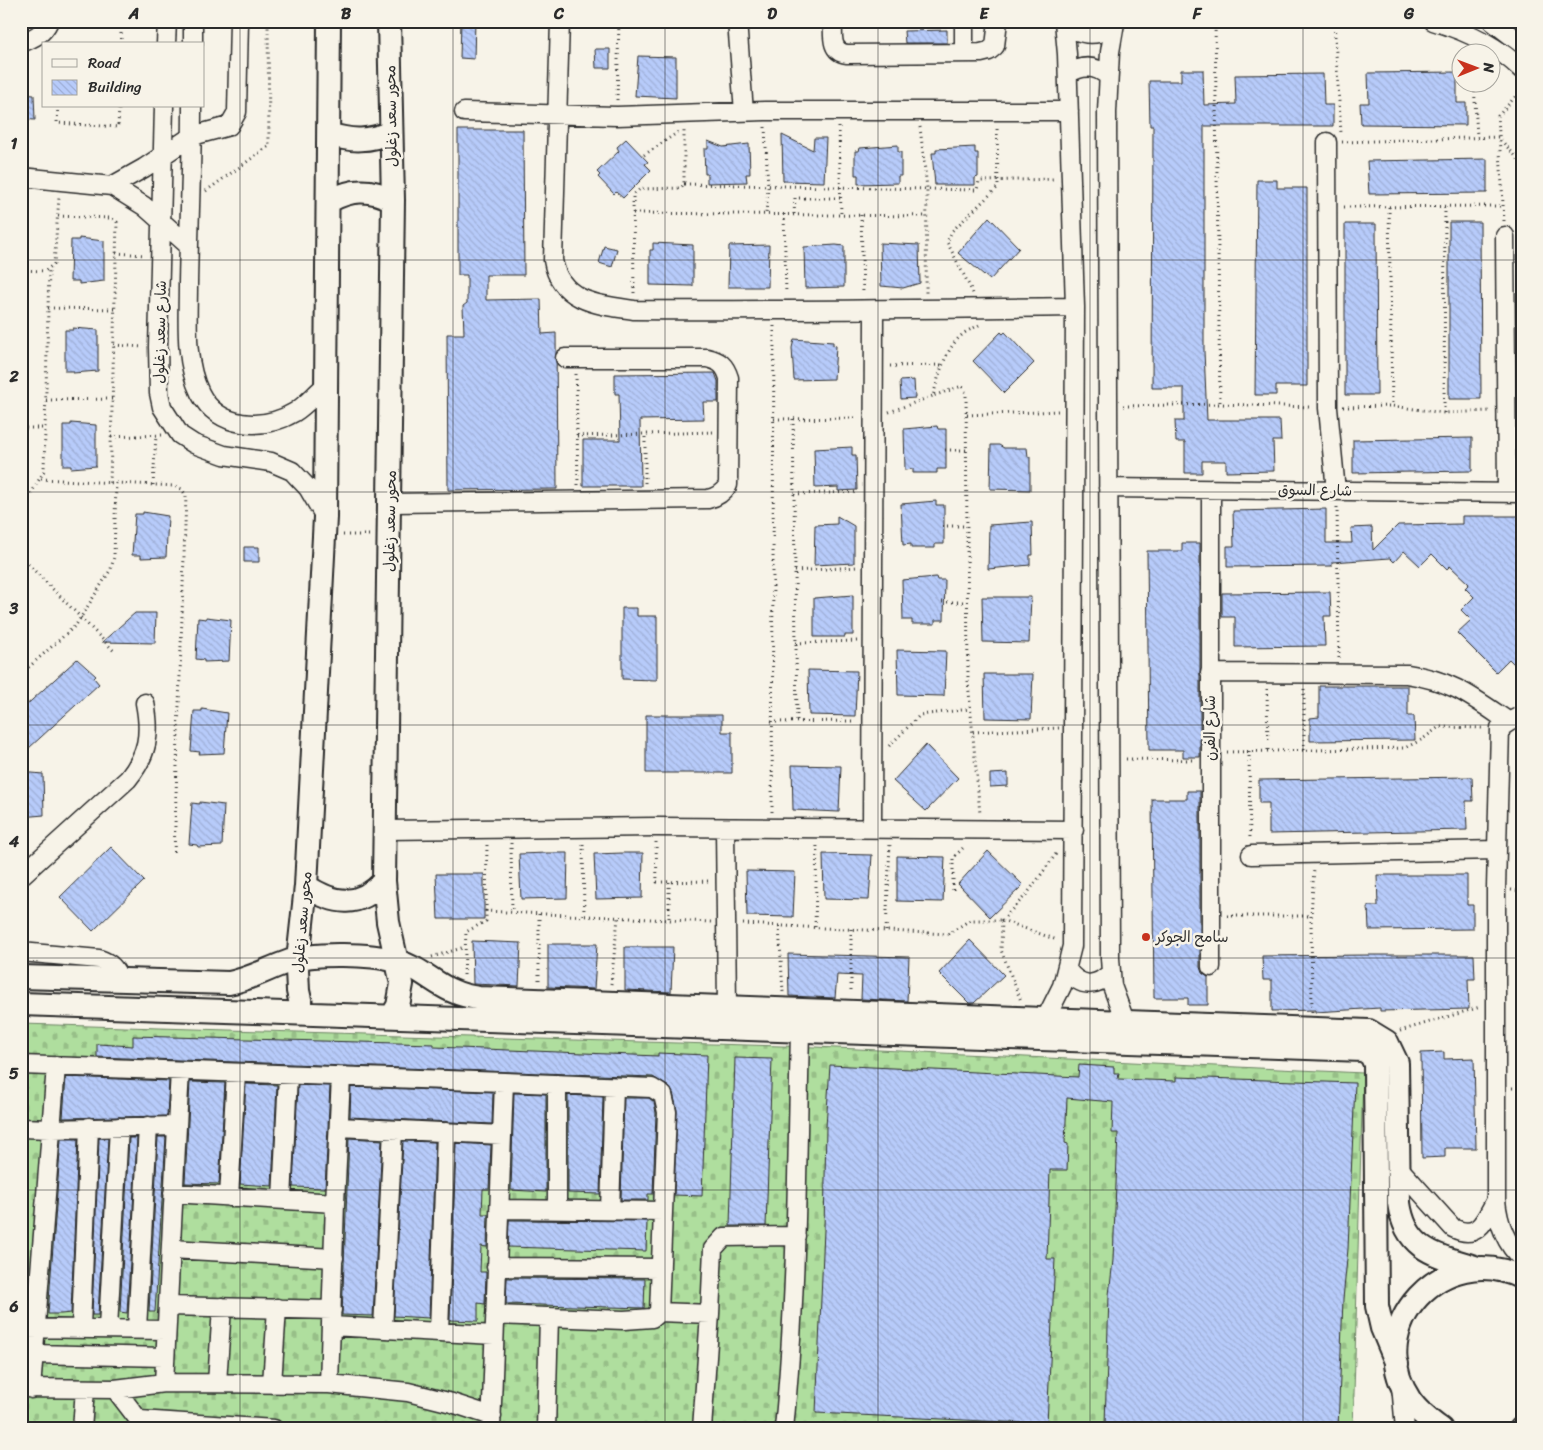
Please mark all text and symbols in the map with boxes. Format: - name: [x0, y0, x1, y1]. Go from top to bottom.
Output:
- text: A: [128, 0, 139, 28]
- text: B: [341, 0, 352, 28]
- text: C: [553, 0, 565, 28]
- text: D: [767, 0, 777, 28]
- text: E: [980, 0, 990, 28]
- text: F: [1192, 0, 1203, 28]
- text: G: [1403, 0, 1415, 28]
- legend: [42, 42, 205, 108]
- north arrow: [1450, 42, 1500, 92]
- text: Road: [88, 50, 121, 76]
- text: N: [1476, 62, 1501, 73]
- street label: محور سعد زغلول: [377, 65, 405, 167]
- text: Building: [88, 74, 142, 100]
- text: 1: [11, 129, 18, 158]
- street label: شارع سعد زغلول: [146, 280, 174, 384]
- text: 2: [8, 362, 19, 391]
- street label: محور سعد زغلول: [376, 470, 404, 572]
- street label: شارع السوق: [1278, 476, 1352, 504]
- text: 3: [9, 594, 19, 623]
- street label: شارع الفرن: [1197, 695, 1223, 761]
- text: 4: [8, 827, 19, 856]
- street label: محور سعد زغلول: [285, 870, 319, 974]
- place label: سامح الجوكر: [1154, 924, 1228, 950]
- marker: سامح الجوكر: [1140, 931, 1152, 943]
- text: 5: [9, 1059, 19, 1088]
- text: 6: [8, 1292, 19, 1321]

